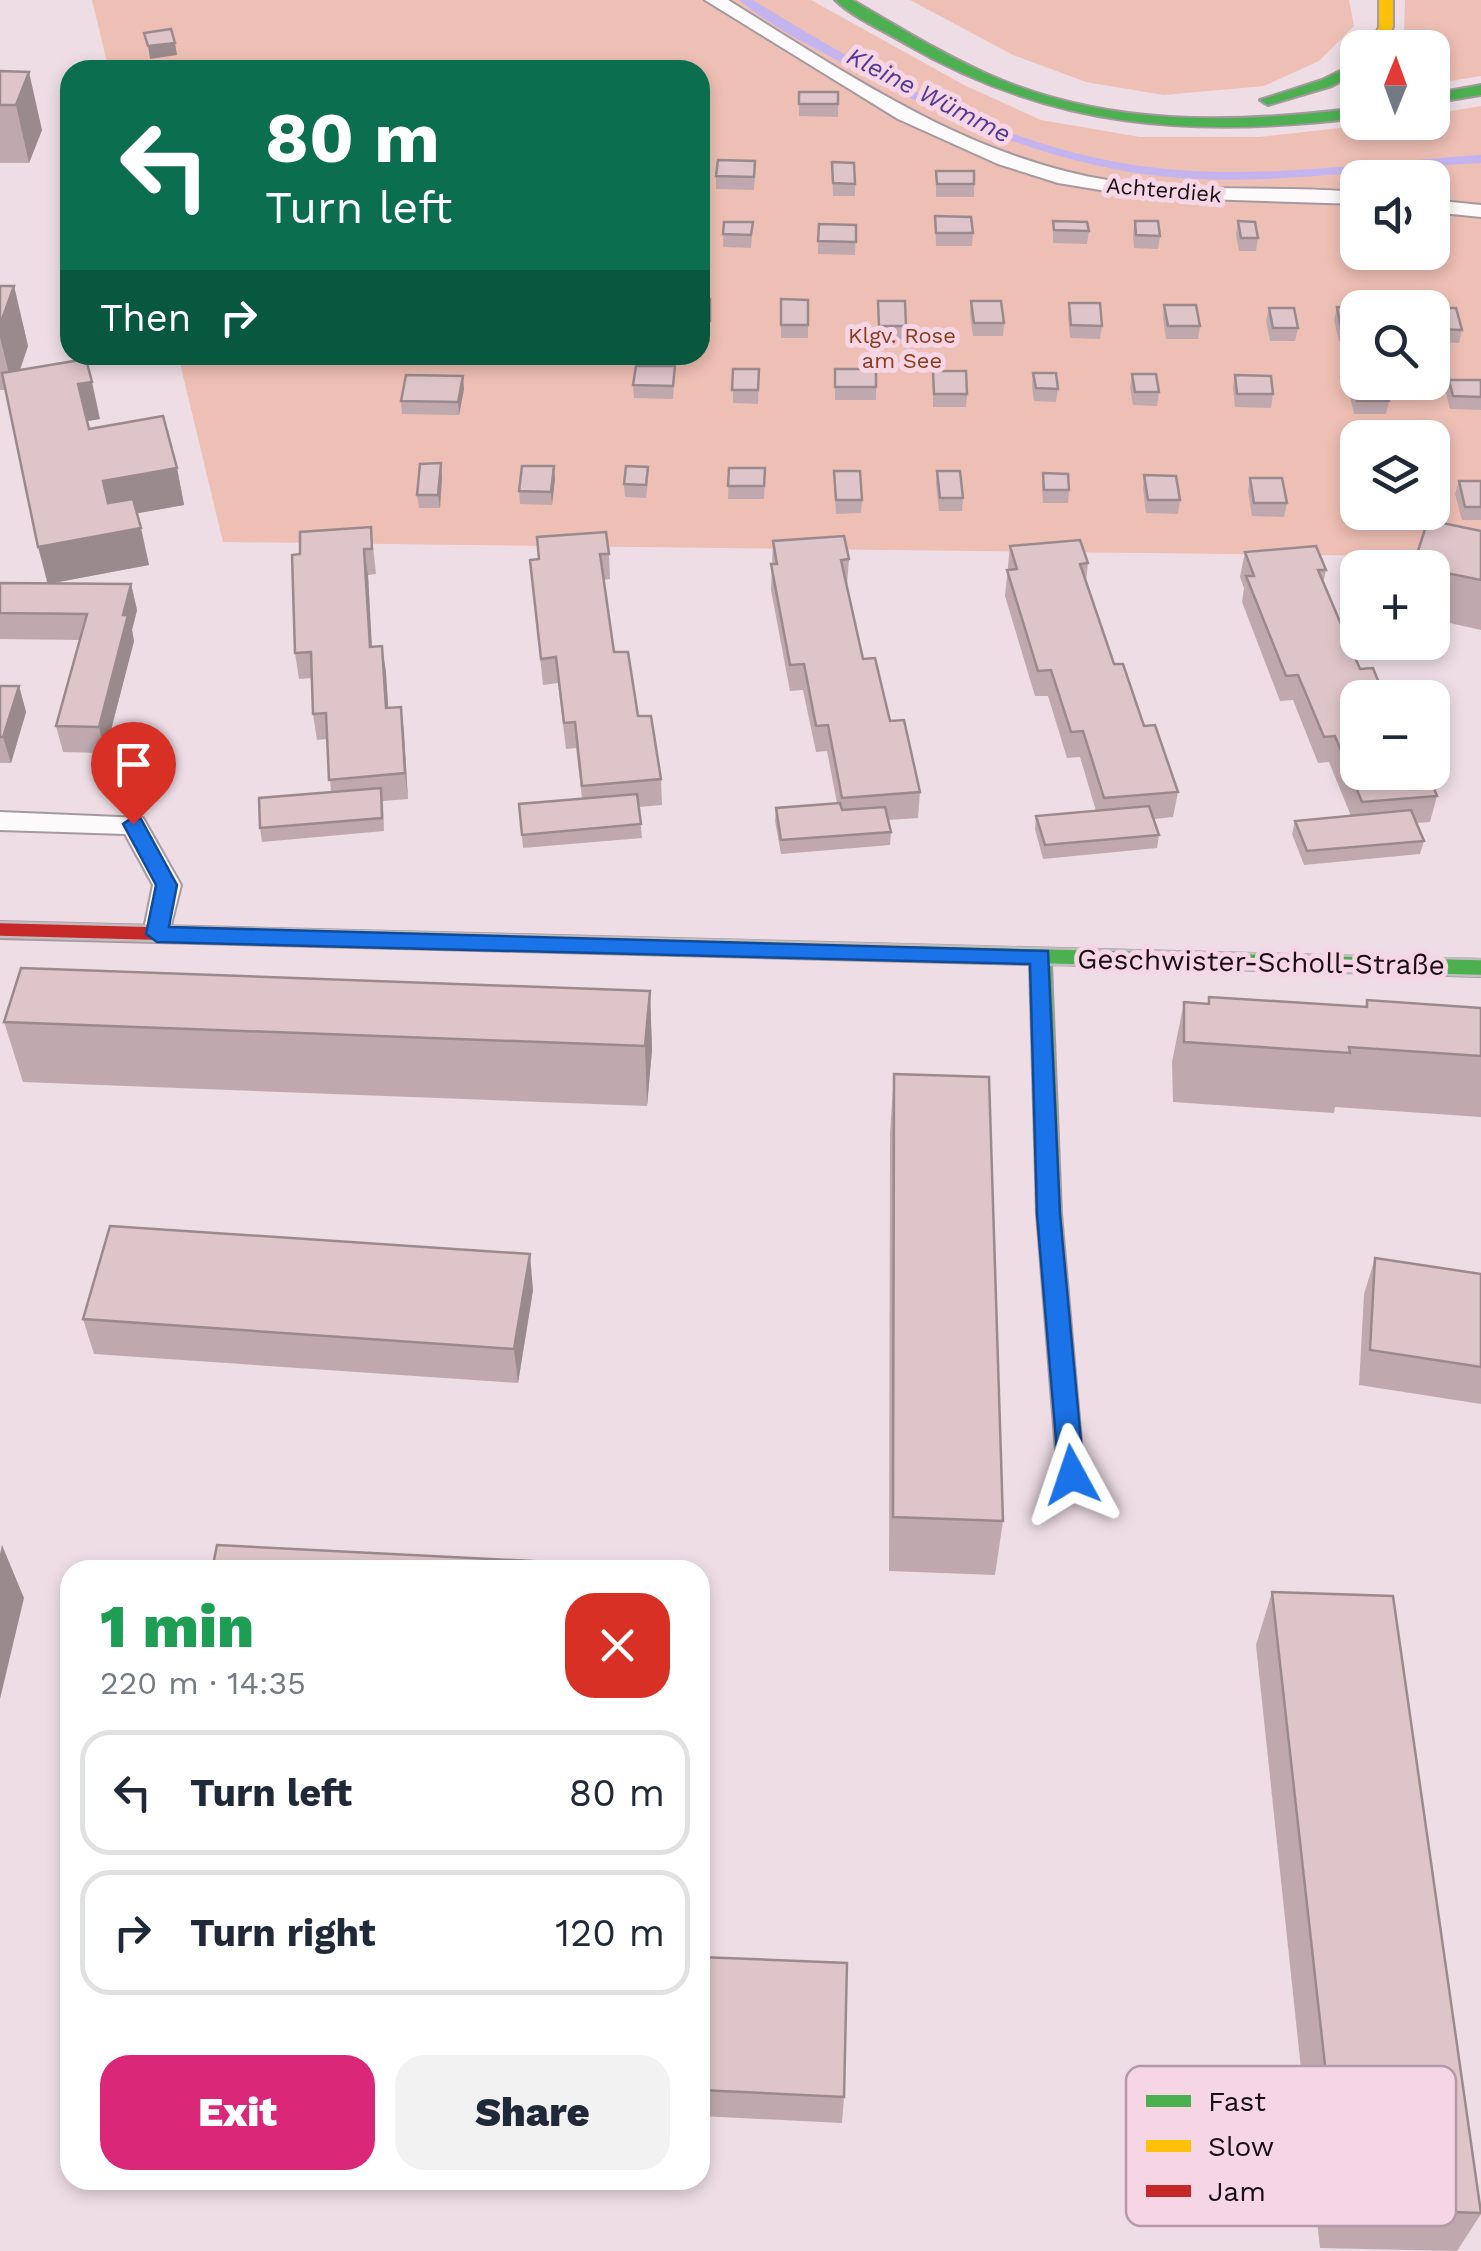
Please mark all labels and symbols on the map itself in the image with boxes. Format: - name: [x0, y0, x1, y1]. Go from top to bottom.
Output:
- north arrow: [1340, 30, 1450, 140]
- water label: Kleine Wümme: [842, 41, 1016, 149]
- street label: Achterdiek: [1105, 173, 1223, 207]
- park label: Klgv. Rose am See: [848, 323, 956, 373]
- pin: [91, 722, 176, 825]
- street label: Geschwister-Scholl-Straße: [1077, 942, 1445, 982]
- position arrow: [1020, 1423, 1124, 1527]
- legend: [1126, 2066, 1456, 2226]
- text: Fast: [1208, 2085, 1266, 2118]
- text: Slow: [1208, 2130, 1274, 2163]
- text: Jam: [1208, 2175, 1266, 2208]

